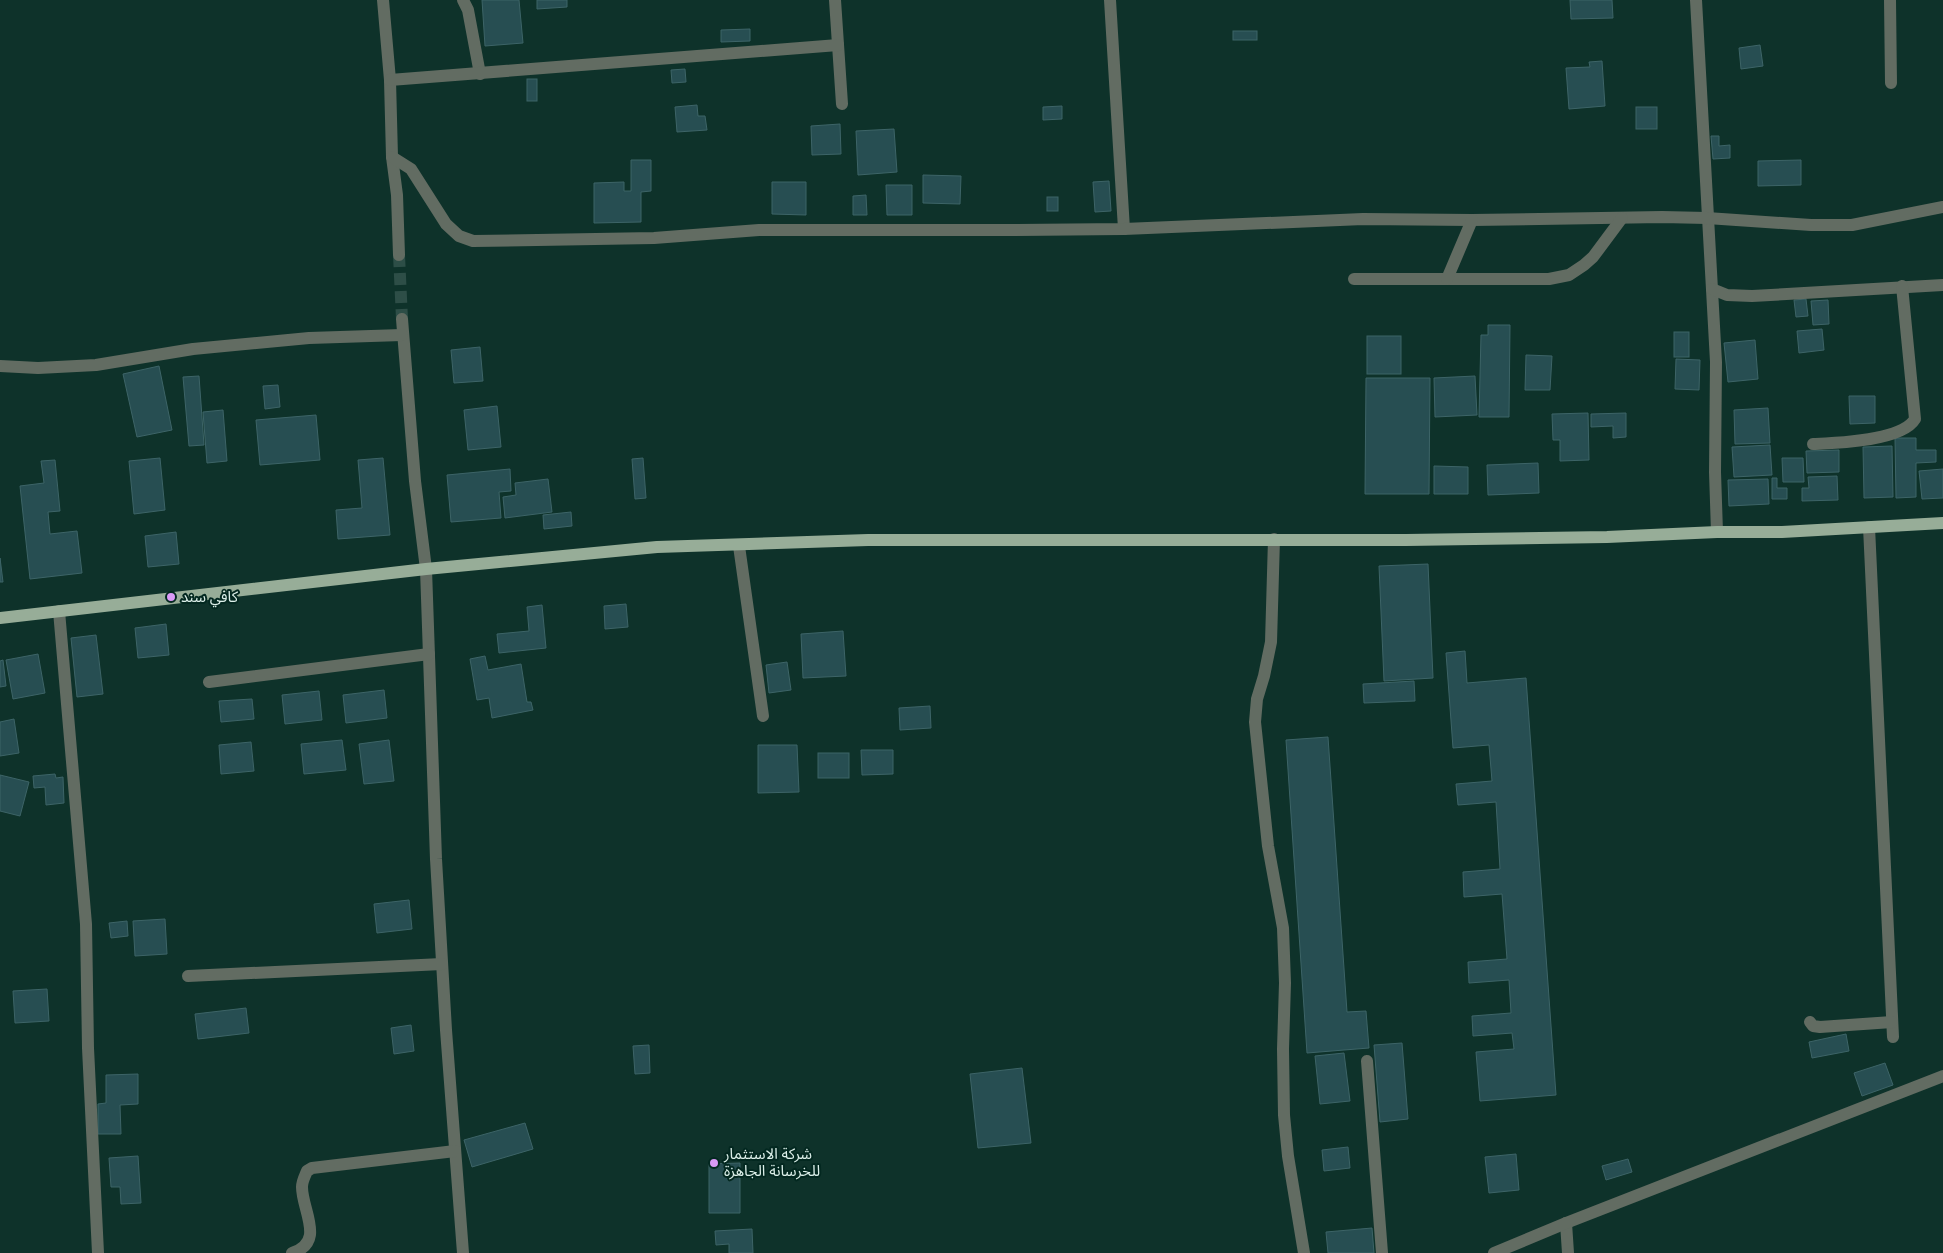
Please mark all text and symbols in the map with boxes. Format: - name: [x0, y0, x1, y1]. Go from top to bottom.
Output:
- place label: كافي سند: [181, 587, 239, 608]
- marker: كافي سند: [165, 591, 177, 603]
- place label: شركة الاستثمار للخرسانة الجاهزة: [723, 1144, 820, 1180]
- marker: شركة الاستثمار للخرسانة الجاهزة: [708, 1157, 720, 1169]

